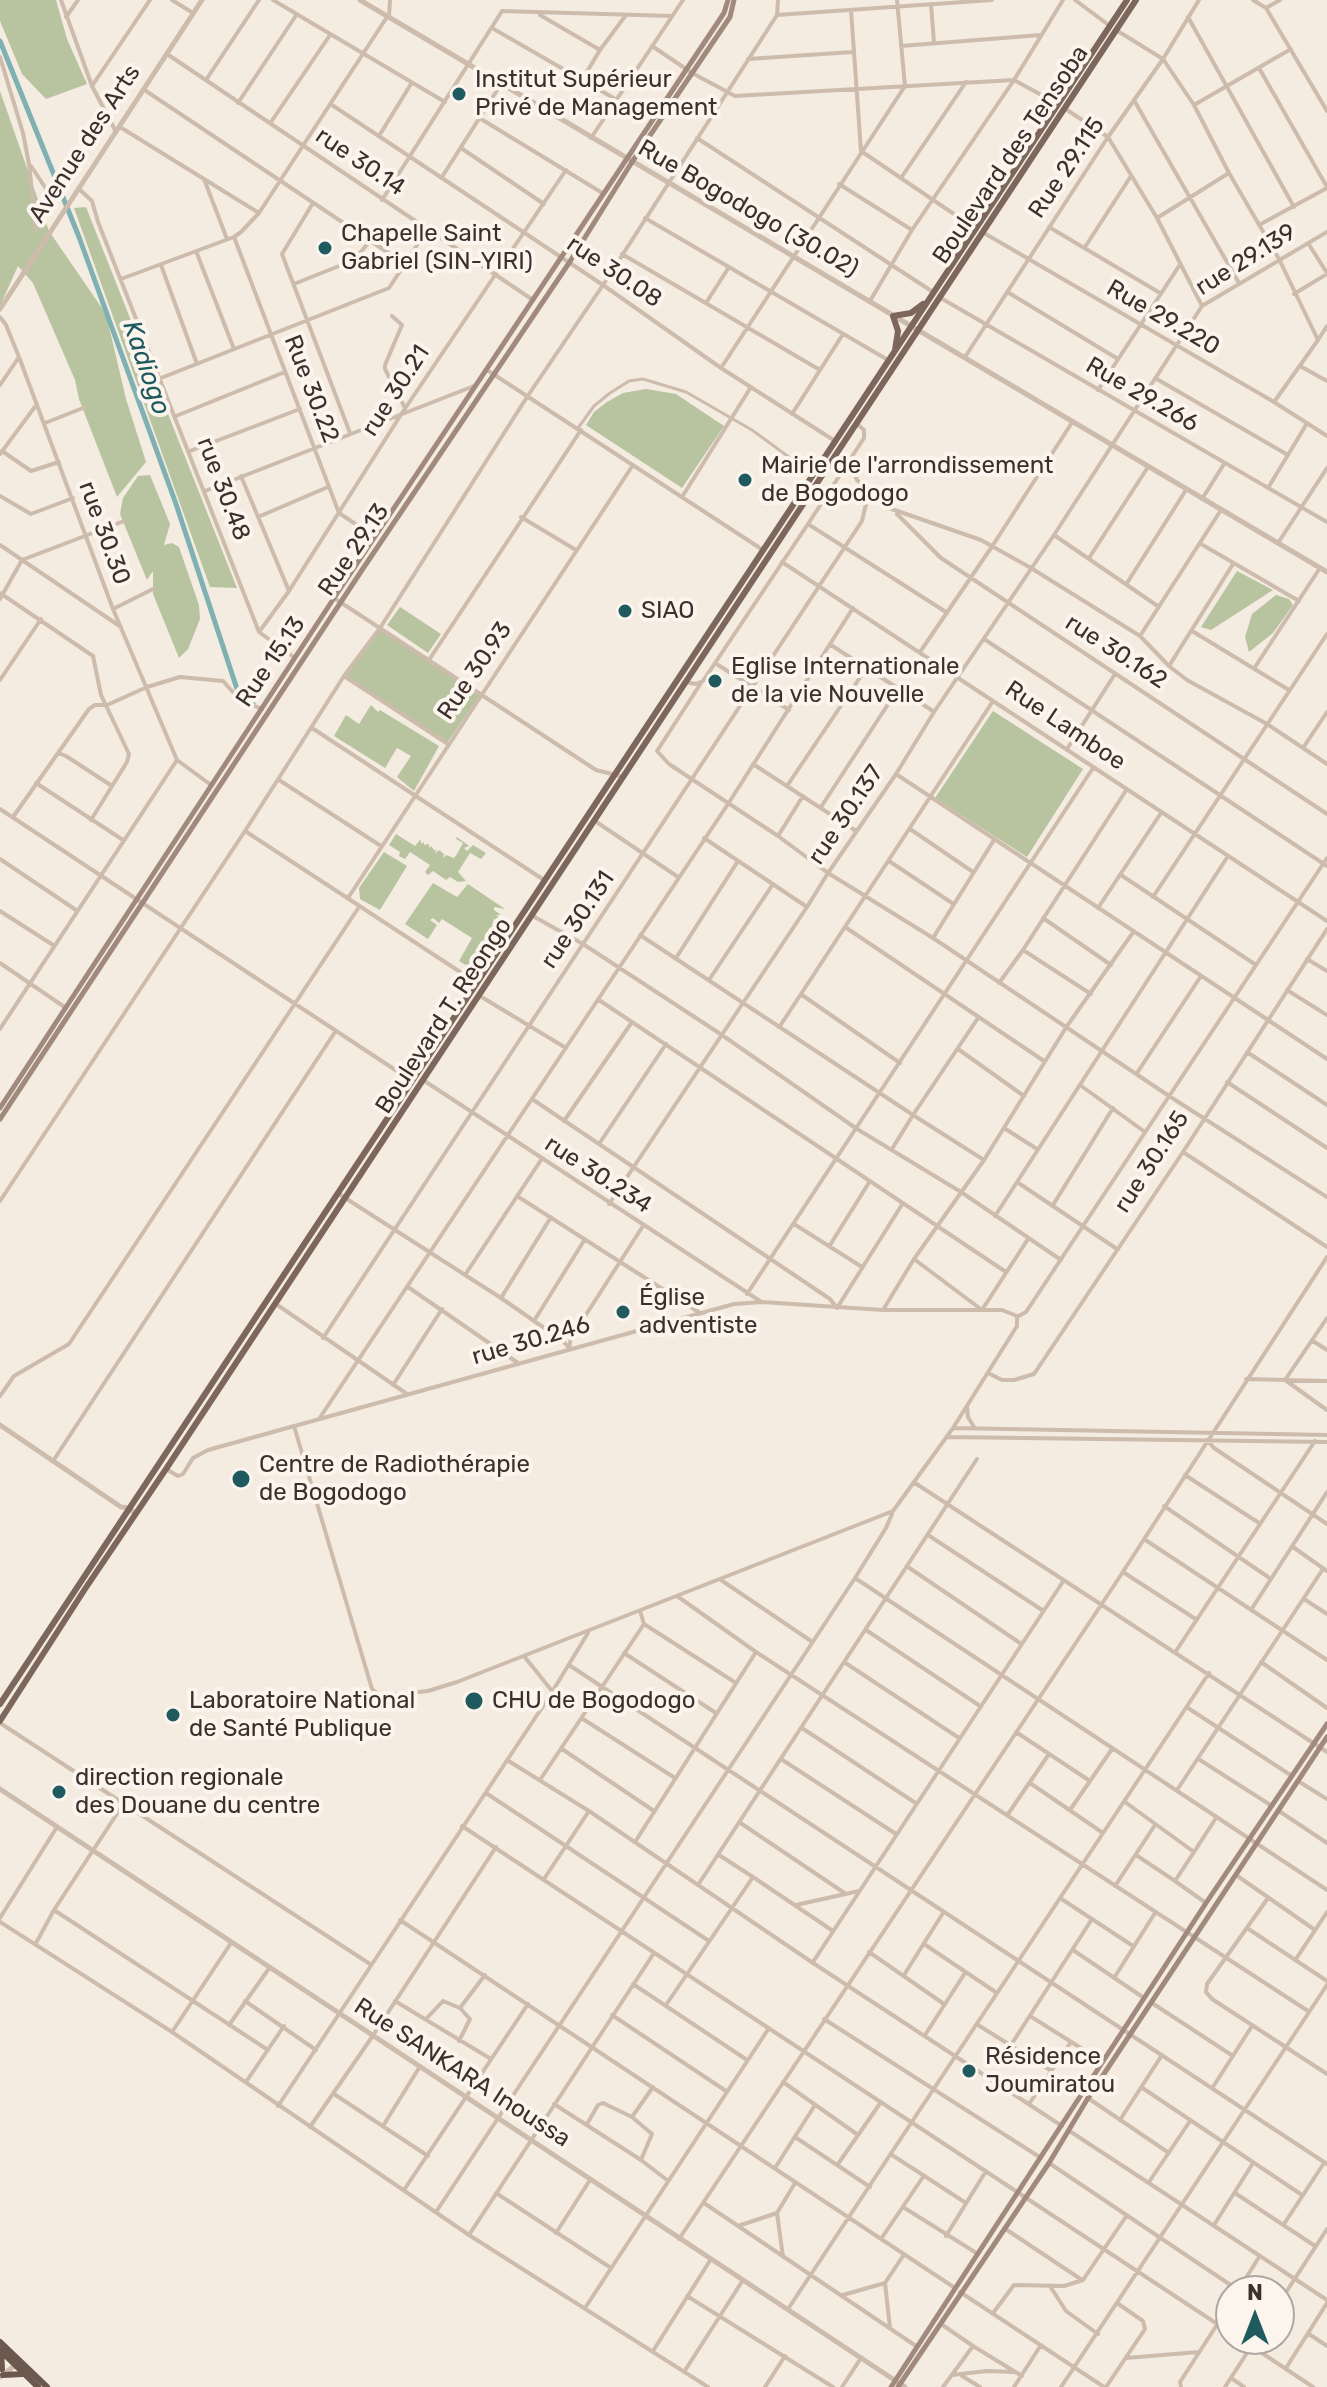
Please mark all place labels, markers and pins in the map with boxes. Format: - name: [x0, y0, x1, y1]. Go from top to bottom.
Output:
- place label: Institut Supérieur Privé de Management: [475, 66, 718, 122]
- marker: Institut Supérieur Privé de Management: [450, 85, 468, 103]
- place label: Chapelle Saint Gabriel (SIN-YIRI): [341, 220, 533, 276]
- marker: Chapelle Saint Gabriel (SIN-YIRI): [316, 239, 334, 257]
- place label: Mairie de l'arrondissement de Bogodogo: [761, 452, 1053, 508]
- marker: Mairie de l'arrondissement de Bogodogo: [736, 471, 754, 489]
- place label: SIAO: [641, 597, 694, 625]
- marker: SIAO: [616, 602, 634, 620]
- place label: Eglise Internationale de la vie Nouvelle: [731, 653, 960, 709]
- marker: Eglise Internationale de la vie Nouvelle: [706, 672, 724, 690]
- place label: Église adventiste: [639, 1284, 757, 1340]
- marker: Église adventiste: [614, 1303, 632, 1321]
- place label: Centre de Radiothérapie de Bogodogo: [259, 1451, 530, 1507]
- marker: Centre de Radiothérapie de Bogodogo: [230, 1468, 252, 1490]
- place label: Laboratoire National de Santé Publique: [189, 1687, 415, 1743]
- place label: CHU de Bogodogo: [492, 1687, 695, 1715]
- marker: CHU de Bogodogo: [463, 1690, 485, 1712]
- marker: Laboratoire National de Santé Publique: [164, 1706, 182, 1724]
- place label: direction regionale des Douane du centre: [75, 1764, 320, 1820]
- marker: direction regionale des Douane du centre: [50, 1783, 68, 1801]
- place label: Résidence Joumiratou: [985, 2043, 1115, 2099]
- marker: Résidence Joumiratou: [960, 2062, 978, 2080]

